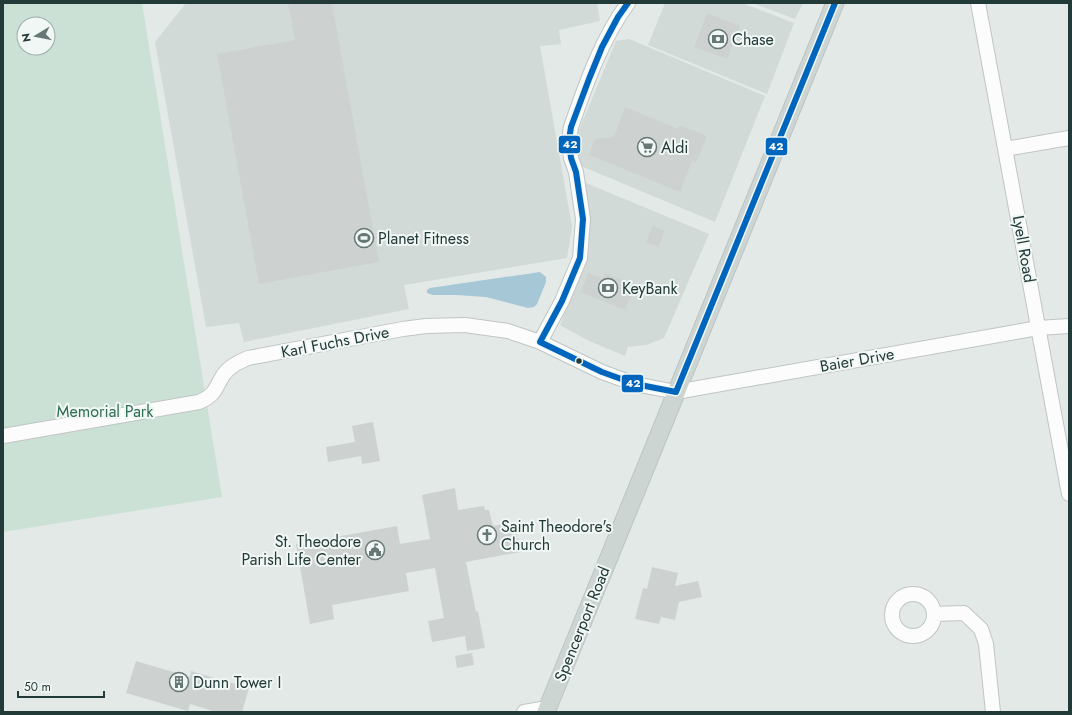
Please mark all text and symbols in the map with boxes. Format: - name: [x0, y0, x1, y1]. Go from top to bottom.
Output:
- north arrow: [16, 16, 56, 56]
- bank icon: Chase: [707, 28, 729, 50]
- place label: Chase: [732, 28, 774, 51]
- text: N: [18, 32, 35, 43]
- line badge: 42: [558, 135, 581, 154]
- text: 42: [563, 136, 577, 152]
- supermarket icon: Aldi: [636, 136, 658, 158]
- place label: Aldi: [661, 136, 689, 159]
- line badge: 42: [765, 137, 788, 156]
- text: 42: [769, 138, 783, 154]
- street label: Lyell Road: [1007, 213, 1041, 285]
- sports icon: Planet Fitness: [353, 227, 375, 249]
- place label: Planet Fitness: [378, 227, 469, 250]
- bank icon: KeyBank: [597, 277, 619, 299]
- place label: KeyBank: [622, 277, 679, 300]
- street label: Karl Fuchs Drive: [279, 320, 391, 364]
- street label: Baier Drive: [818, 342, 896, 378]
- unlabelled marker: [574, 356, 584, 366]
- line badge: 42: [621, 374, 644, 393]
- text: 42: [626, 375, 640, 391]
- park label: Memorial Park: [57, 400, 154, 423]
- place label: Saint Theodore's Church: [501, 515, 612, 556]
- church icon: Saint Theodore's Church: [476, 524, 498, 546]
- place label: St. Theodore Parish Life Center: [242, 530, 361, 571]
- public building icon: St. Theodore Parish Life Center: [364, 539, 386, 561]
- street label: Spencerport Road: [548, 563, 616, 685]
- building icon: Dunn Tower I: [168, 671, 190, 693]
- place label: Dunn Tower I: [193, 671, 281, 694]
- scale bar: [18, 673, 104, 699]
- text: 50 m: [24, 678, 51, 696]

